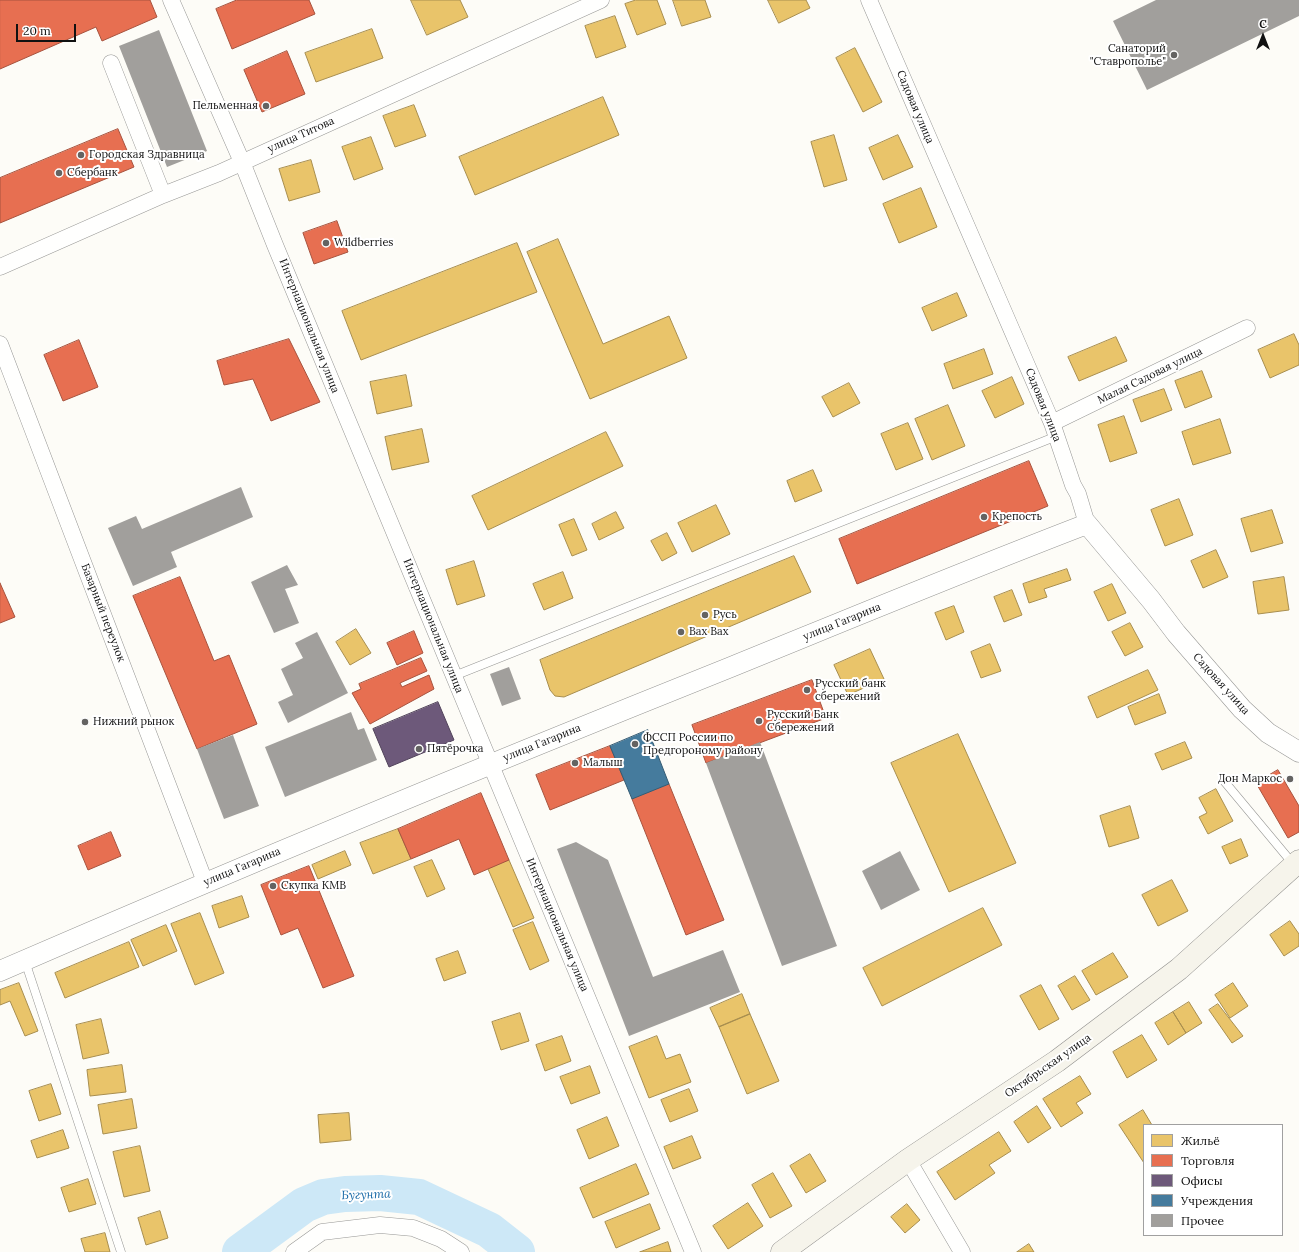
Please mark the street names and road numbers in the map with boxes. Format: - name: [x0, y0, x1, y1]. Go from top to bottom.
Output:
- street label: Садовая улица: [894, 68, 936, 146]
- street label: улица Титова: [266, 114, 336, 156]
- street label: Интернациональная улица: [276, 257, 342, 395]
- street label: Малая Садовая улица: [1095, 345, 1205, 407]
- street label: Садовая улица: [1022, 366, 1064, 444]
- street label: Интернациональная улица: [400, 557, 466, 695]
- street label: Базарный переулок: [78, 562, 128, 664]
- street label: улица Гагарина: [801, 600, 883, 644]
- street label: Садовая улица: [1190, 651, 1252, 717]
- street label: улица Гагарина: [501, 721, 583, 765]
- street label: улица Гагарина: [201, 845, 283, 889]
- street label: Интернациональная улица: [523, 856, 591, 994]
- street label: Октябрьская улица: [1002, 1031, 1094, 1101]

